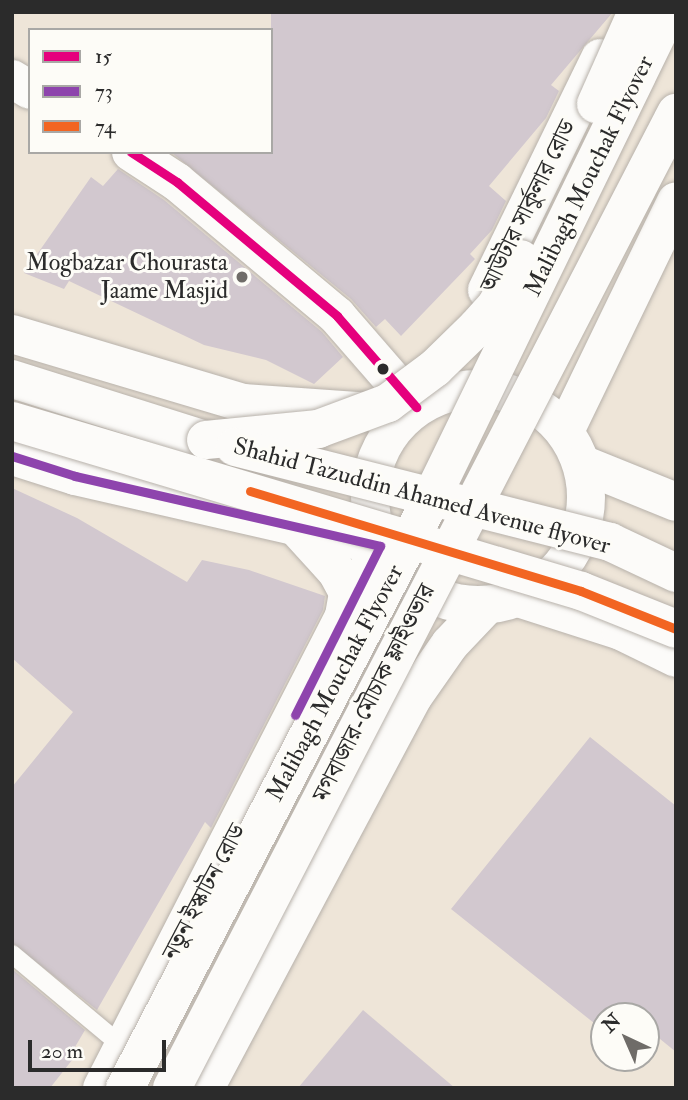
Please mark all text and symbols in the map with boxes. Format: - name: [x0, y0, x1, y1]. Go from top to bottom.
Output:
- legend: [28, 28, 273, 154]
- text: 15: [95, 43, 112, 70]
- street label: Malibagh Mouchak Flyover: [518, 51, 660, 301]
- text: 73: [95, 78, 113, 105]
- text: 74: [95, 113, 115, 140]
- street label: আউটার সার্কুলার রোড: [474, 115, 582, 297]
- place label: Mogbazar Chourasta Jaame Masjid: [26, 249, 228, 305]
- marker: Mogbazar Chourasta Jaame Masjid: [234, 269, 250, 285]
- unlabelled marker: [376, 362, 390, 376]
- street label: Shahid Tazuddin Ahamed Avenue flyover: [230, 432, 614, 560]
- street label: Malibagh Mouchak Flyover: [260, 560, 410, 806]
- street label: মগবাজার-মৌচাক ফ্লাইওভার: [307, 579, 441, 807]
- street label: নতুন ইস্কাটন রোড: [156, 819, 252, 965]
- north arrow: [590, 1002, 660, 1072]
- text: N: [597, 1009, 626, 1038]
- scale bar: [32, 1026, 170, 1070]
- text: 20 m: [41, 1038, 83, 1065]

